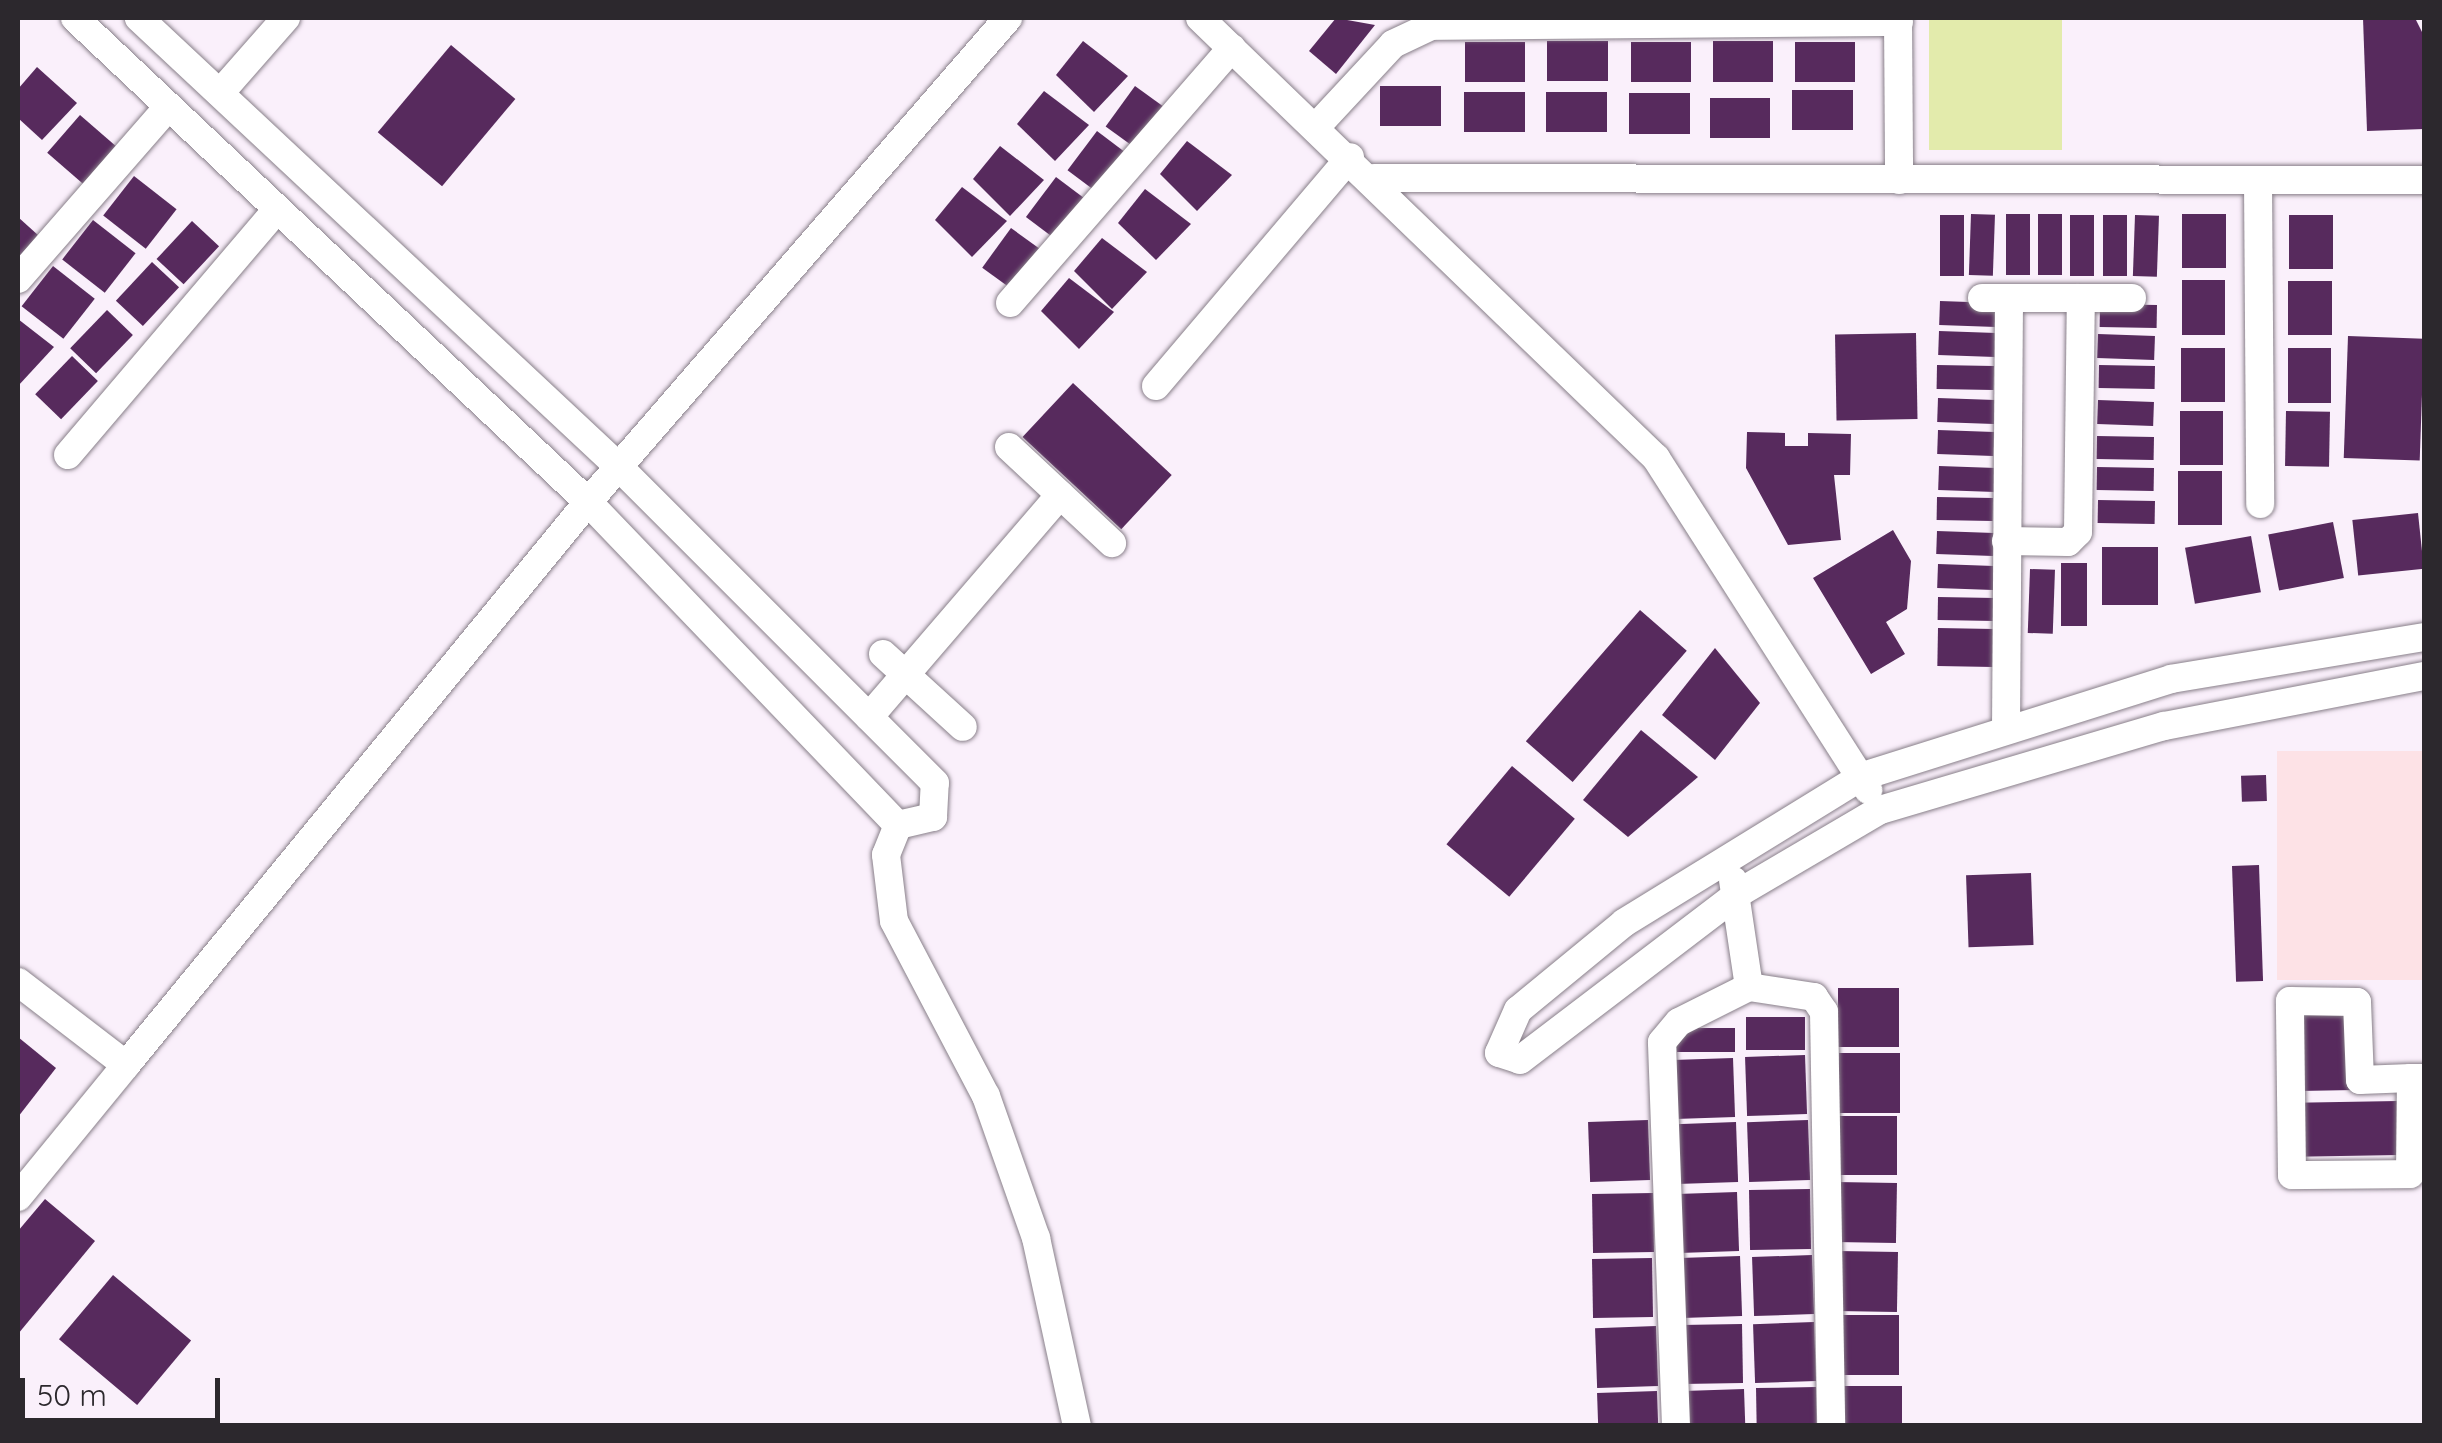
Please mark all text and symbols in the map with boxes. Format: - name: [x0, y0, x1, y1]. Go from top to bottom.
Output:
- scale bar: [25, 1358, 225, 1420]
- text: 50 m: [37, 1376, 107, 1414]

